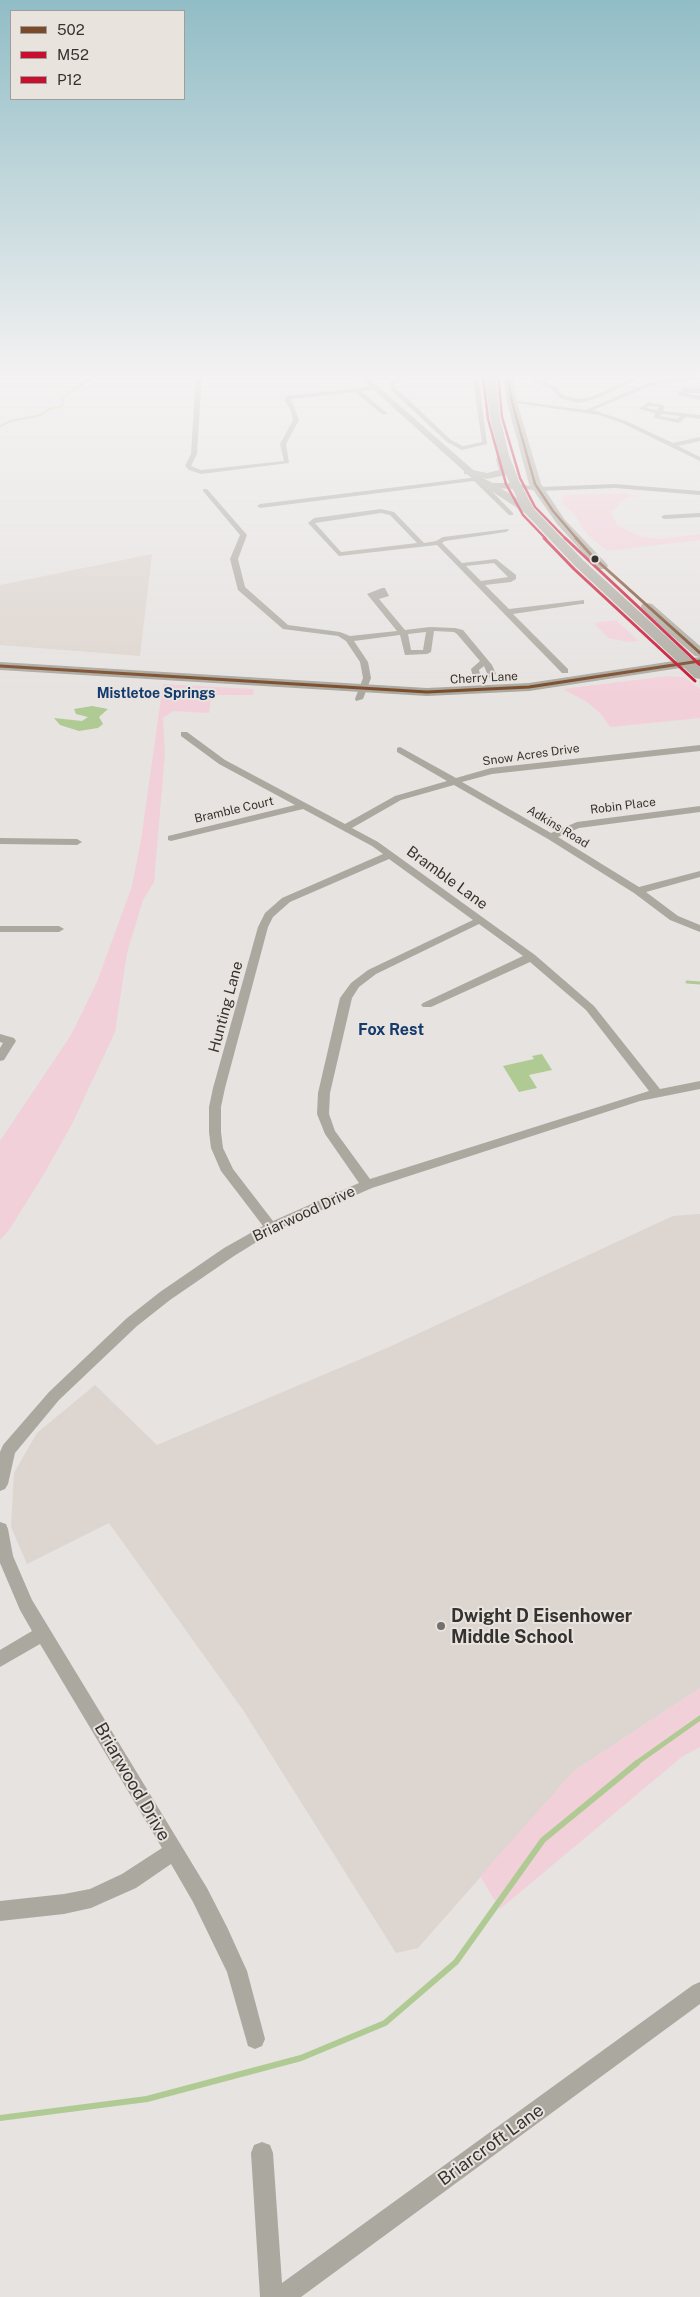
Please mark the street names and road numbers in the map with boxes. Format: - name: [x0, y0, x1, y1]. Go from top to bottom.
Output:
- street label: Cherry Lane: [450, 669, 518, 687]
- street label: Snow Acres Drive: [482, 741, 580, 769]
- street label: Bramble Court: [193, 794, 275, 826]
- street label: Robin Place: [589, 795, 657, 817]
- street label: Adkins Road: [524, 803, 592, 851]
- street label: Bramble Lane: [403, 842, 491, 914]
- street label: Hunting Lane: [205, 959, 247, 1055]
- street label: Briarwood Drive: [250, 1182, 358, 1246]
- street label: Briarwood Drive: [89, 1719, 175, 1845]
- street label: Briarcroft Lane: [434, 2099, 548, 2191]

